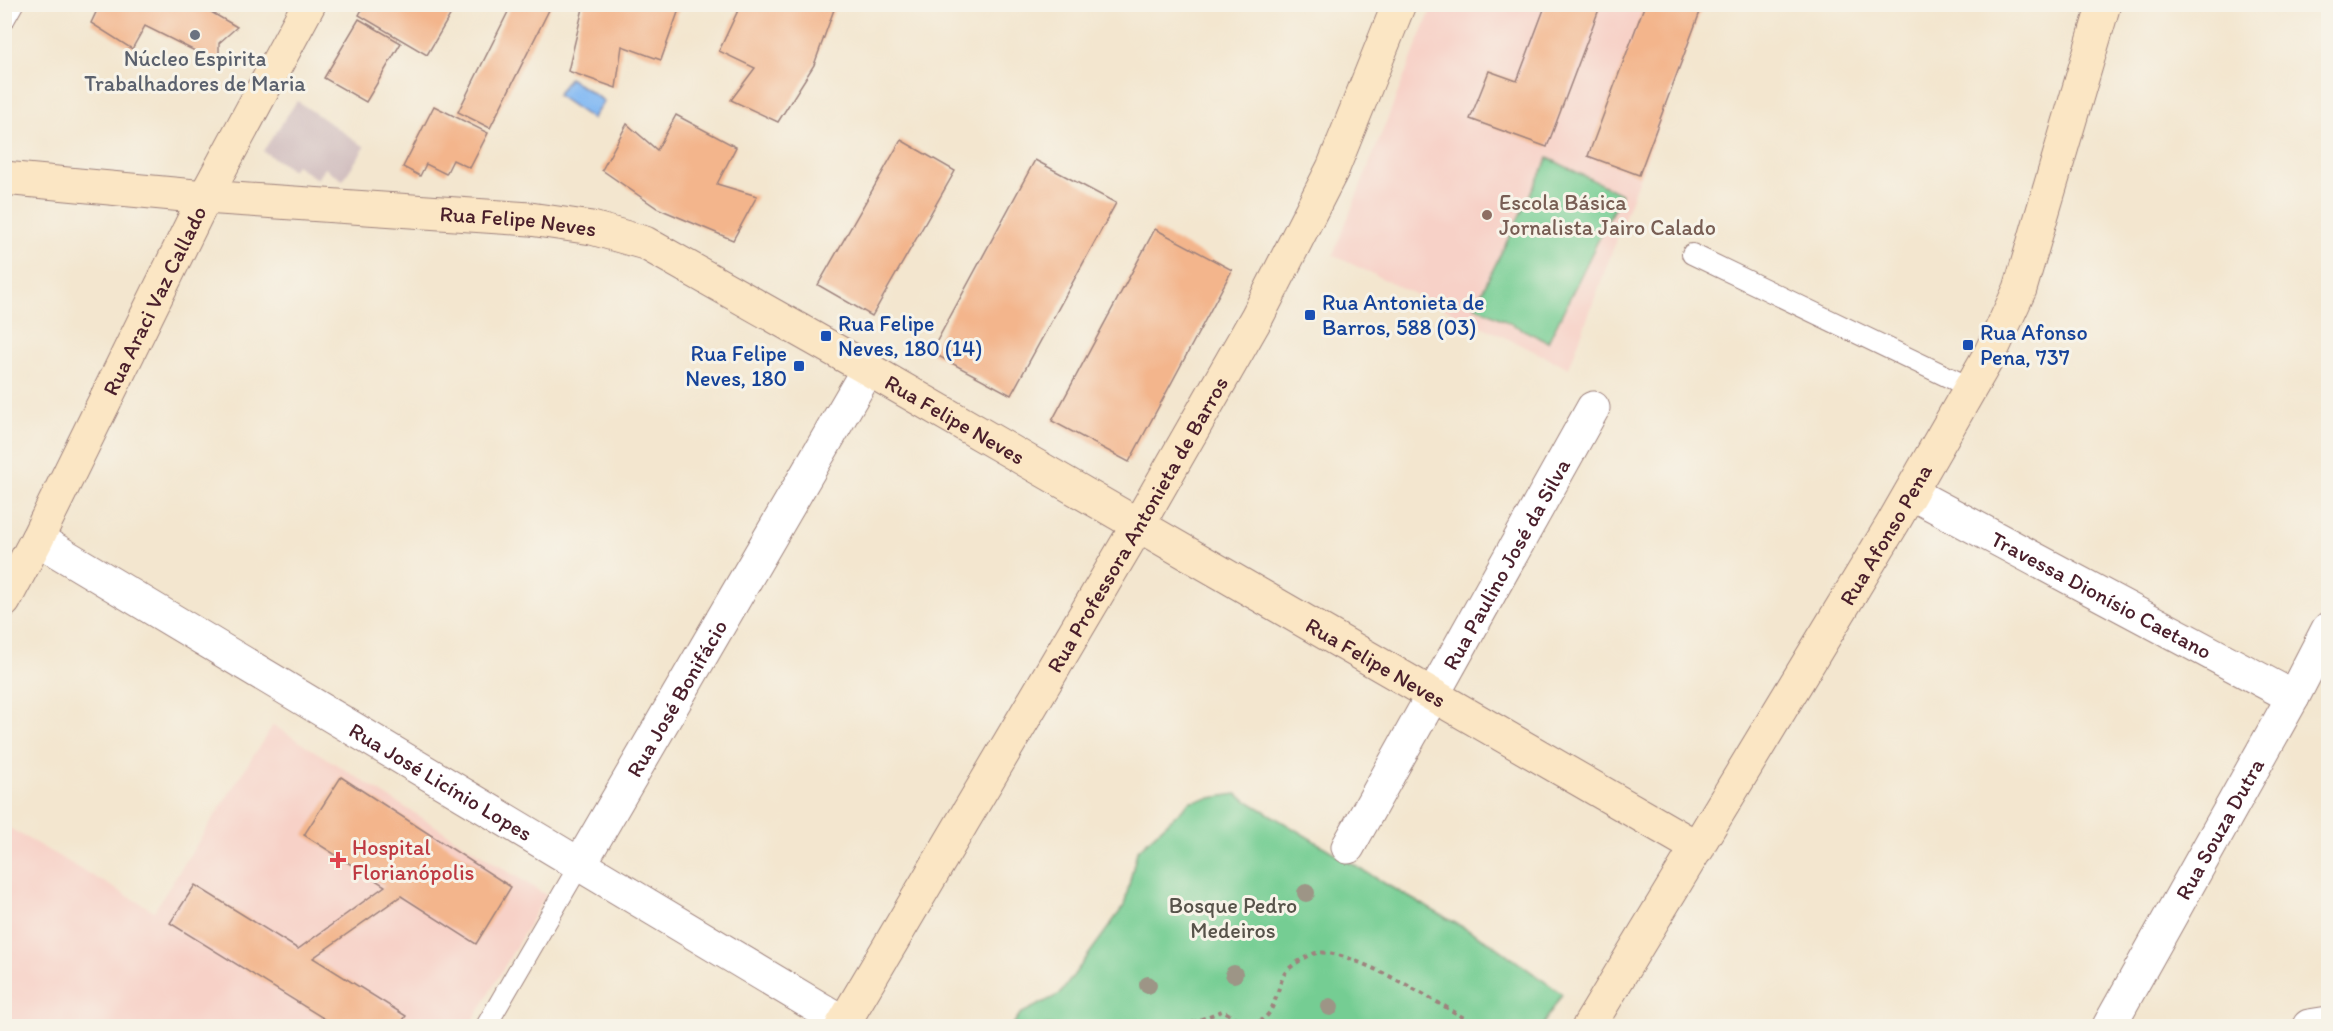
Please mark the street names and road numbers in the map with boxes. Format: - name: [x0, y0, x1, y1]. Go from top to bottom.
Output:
- street label: Rua Felipe Neves: [439, 199, 598, 242]
- street label: Rua Araci Vaz Callado: [96, 201, 212, 400]
- street label: Rua Felipe Neves: [880, 368, 1030, 470]
- street label: Rua Professora Antonieta de Barros: [1040, 371, 1234, 677]
- street label: Rua Paulino José da Silva: [1436, 453, 1576, 675]
- street label: Rua Afonso Pena: [1833, 458, 1938, 610]
- street label: Travessa Dionísio Caetano: [1986, 525, 2217, 665]
- street label: Rua Felipe Neves: [1301, 611, 1451, 713]
- street label: Rua José Bonifácio: [620, 614, 733, 782]
- street label: Rua José Licínio Lopes: [344, 716, 537, 847]
- street label: Rua Souza Dutra: [2169, 753, 2270, 904]

